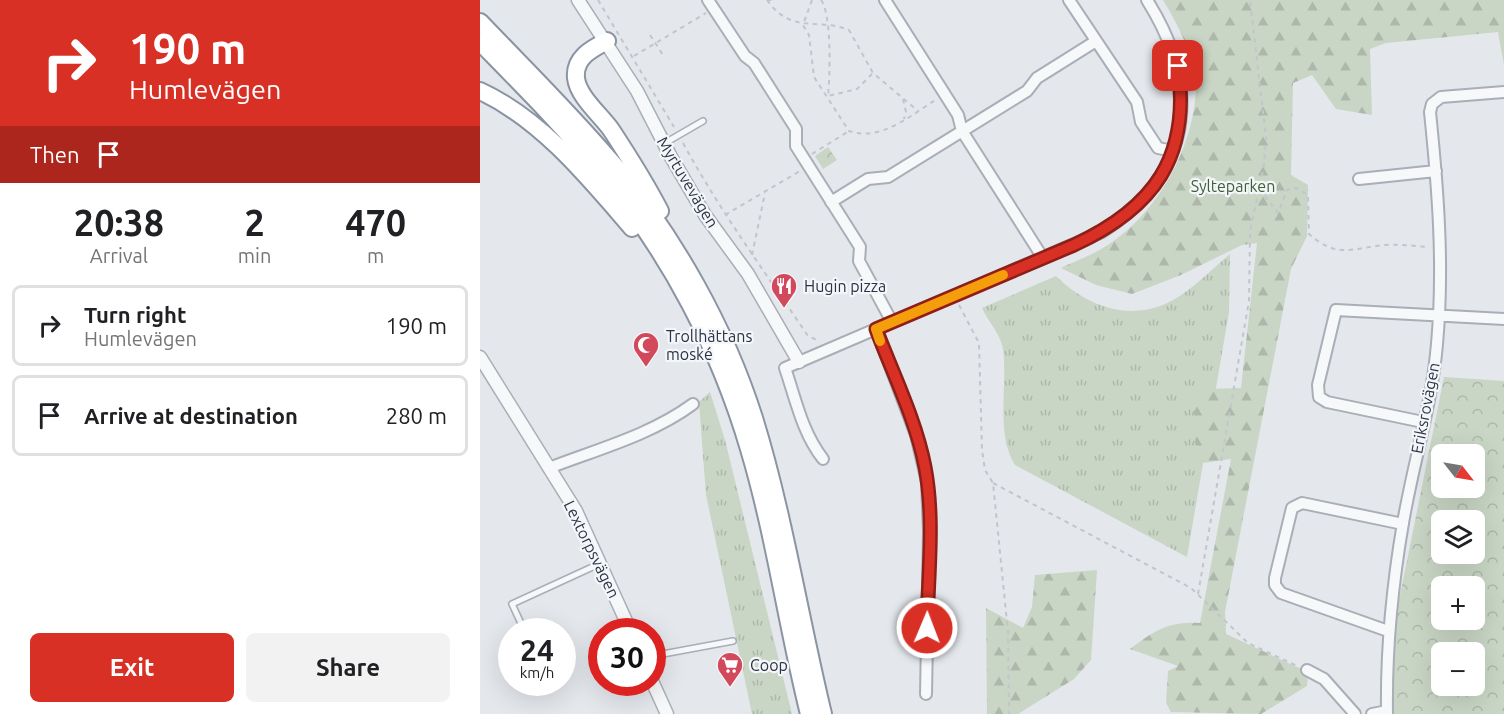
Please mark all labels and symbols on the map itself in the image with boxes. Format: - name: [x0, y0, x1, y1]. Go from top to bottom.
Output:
- pin: [1152, 40, 1203, 91]
- street label: Myrtuvevägen: [654, 133, 722, 231]
- park label: Sylteparken: [1191, 177, 1275, 195]
- restaurant icon: Hugin pizza: [769, 271, 799, 309]
- place label: Hugin pizza: [804, 277, 886, 295]
- place label: Trollhättans moské: [666, 327, 752, 363]
- mosque icon: Trollhättans moské: [631, 330, 661, 368]
- street label: Eriksrovägen: [1407, 361, 1443, 455]
- north arrow: [1431, 444, 1485, 498]
- street label: Lextorpsvägen: [561, 497, 623, 601]
- position arrow: [895, 596, 959, 660]
- speed limit sign: 30: [588, 618, 666, 696]
- supermarket icon: Coop: [715, 650, 745, 688]
- place label: Coop: [750, 656, 788, 674]

